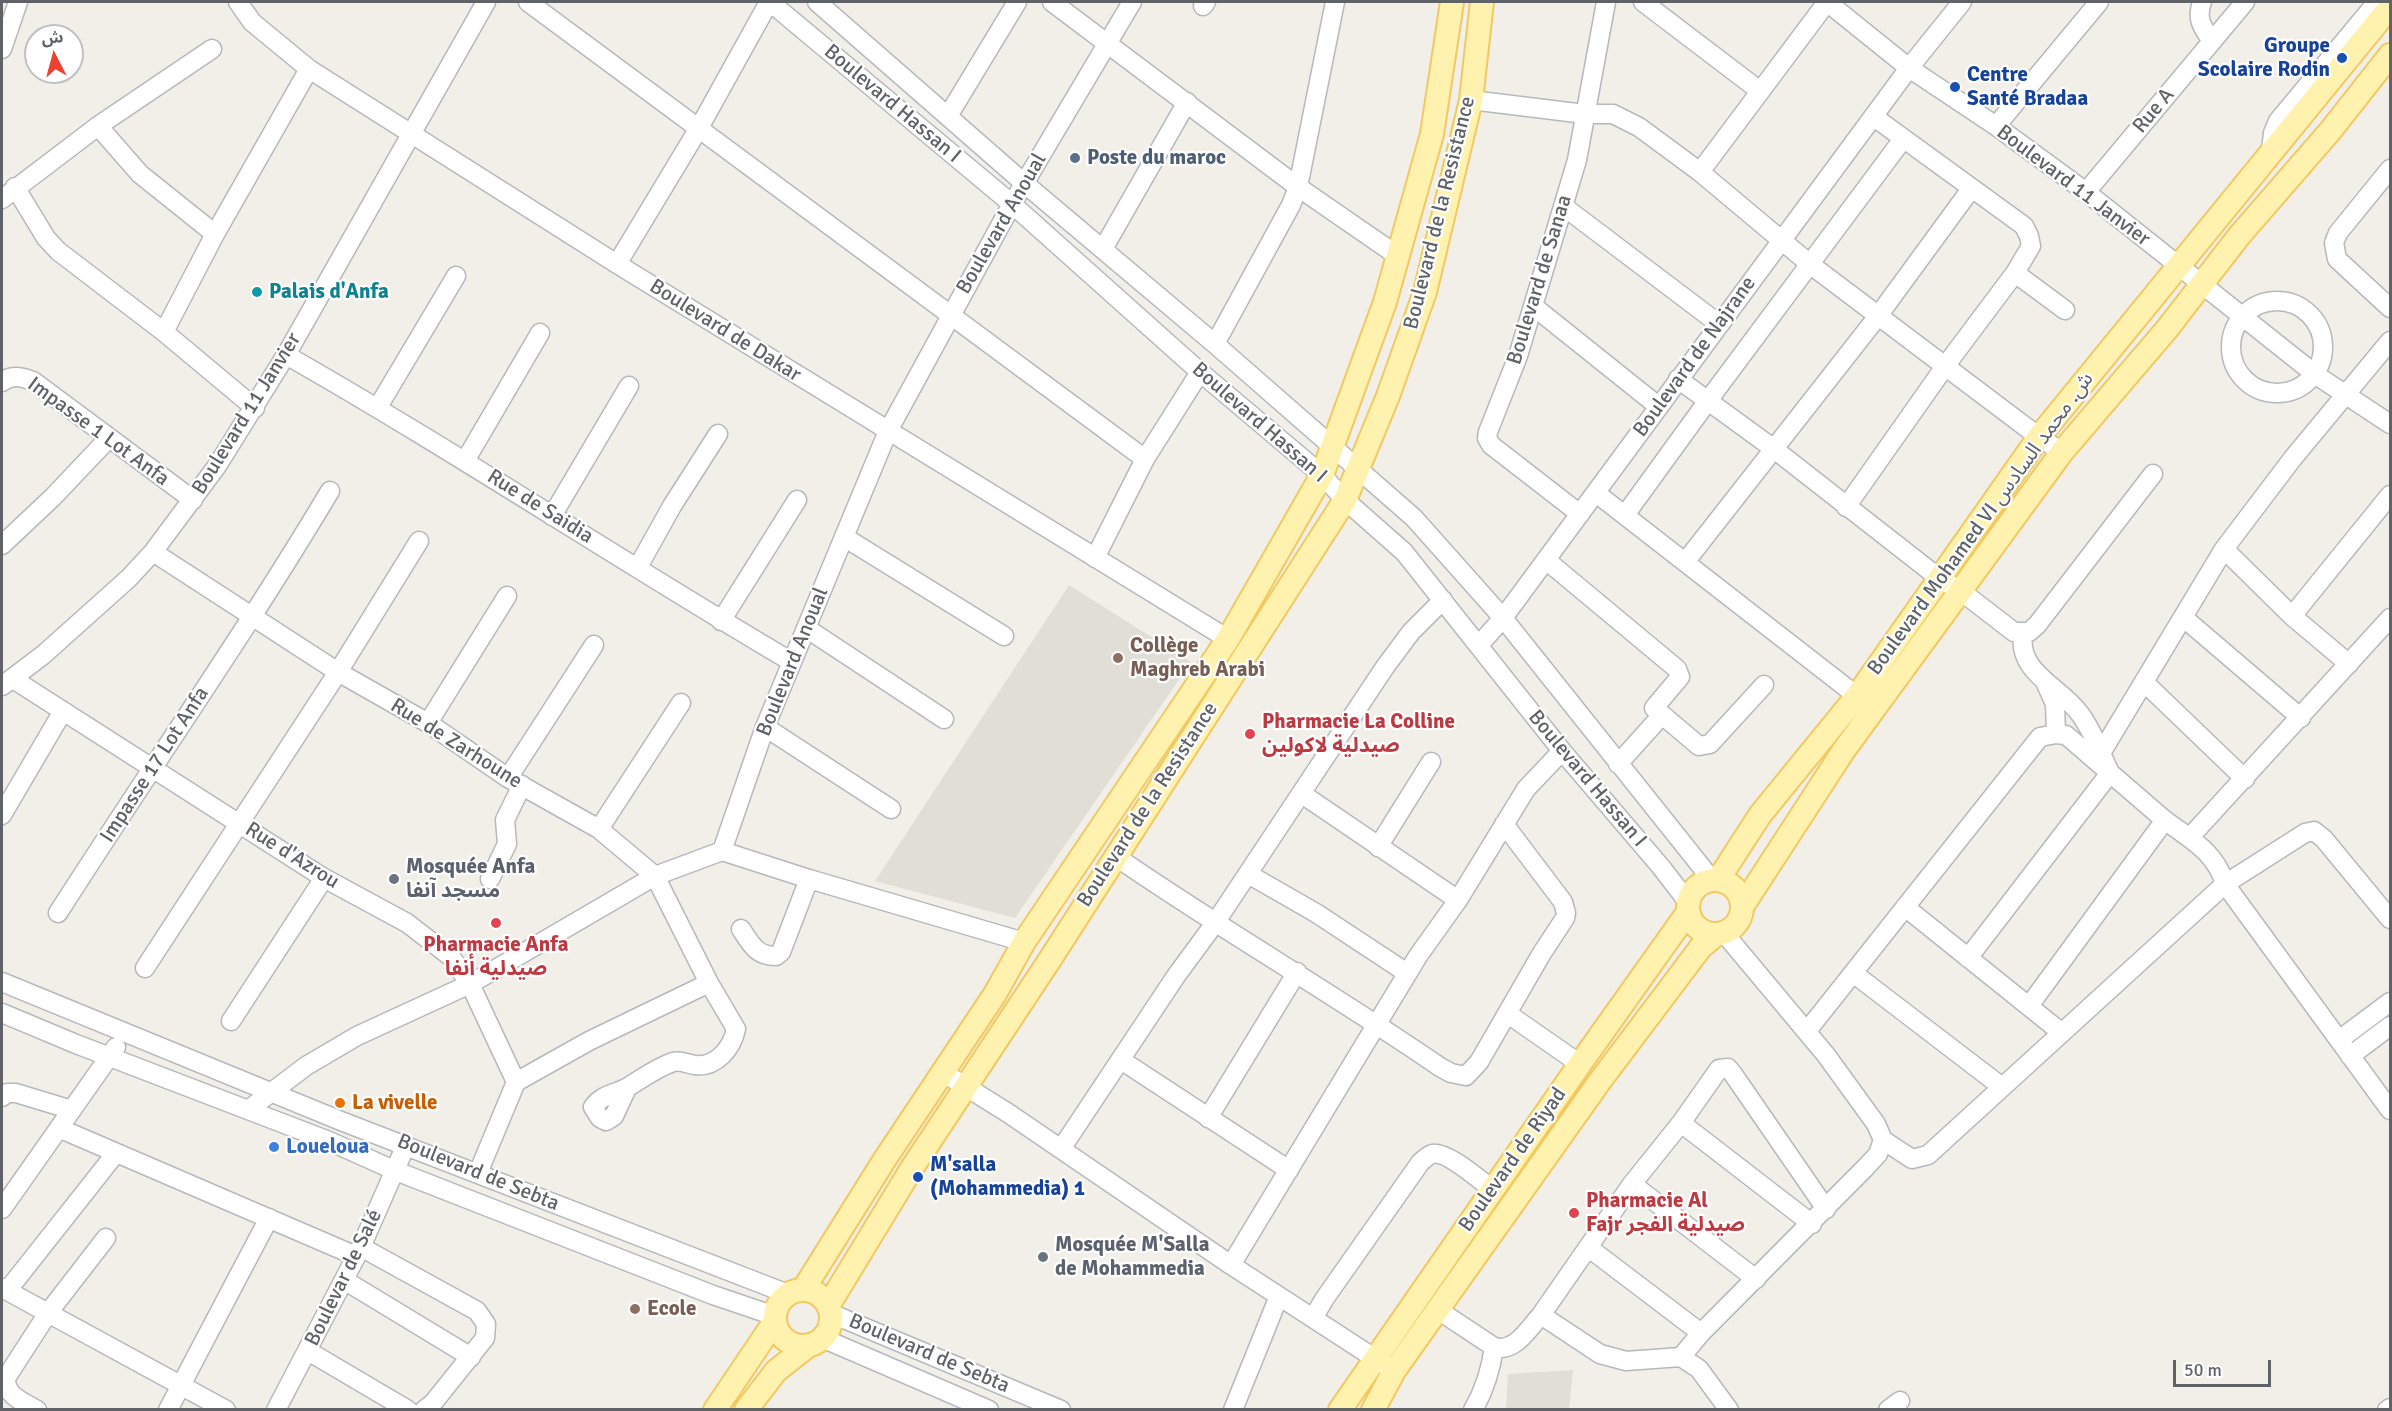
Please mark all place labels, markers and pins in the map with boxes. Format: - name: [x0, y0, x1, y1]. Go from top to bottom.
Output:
- place label: Groupe Scolaire Rodin: [2198, 33, 2330, 83]
- marker: Groupe Scolaire Rodin: [2335, 51, 2349, 65]
- place label: Centre Santé Bradaa: [1967, 62, 2088, 112]
- marker: Centre Santé Bradaa: [1948, 80, 1962, 94]
- place label: Poste du maroc: [1087, 145, 1226, 171]
- marker: Poste du maroc: [1068, 151, 1082, 165]
- place label: Palais d'Anfa: [269, 279, 389, 305]
- marker: Palais d'Anfa: [250, 285, 264, 299]
- place label: Collège Maghreb Arabi: [1130, 633, 1265, 683]
- marker: Collège Maghreb Arabi: [1111, 651, 1125, 665]
- place label: Pharmacie La Colline صيدلية لاكولين: [1262, 709, 1455, 759]
- marker: Pharmacie La Colline صيدلية لاكولين: [1243, 727, 1257, 741]
- place label: Mosquée Anfa مسجد آنفا: [406, 854, 535, 904]
- marker: Mosquée Anfa مسجد آنفا: [387, 872, 401, 886]
- marker: Pharmacie Anfa صيدلية أنفا: [489, 916, 503, 930]
- place label: Pharmacie Anfa صيدلية أنفا: [423, 932, 569, 982]
- place label: La vivelle: [352, 1090, 438, 1116]
- marker: La vivelle: [333, 1096, 347, 1110]
- place label: Loueloua: [286, 1134, 369, 1160]
- marker: Loueloua: [267, 1140, 281, 1154]
- place label: M'salla (Mohammedia) 1: [930, 1152, 1085, 1202]
- marker: M'salla (Mohammedia) 1: [911, 1170, 925, 1184]
- place label: Pharmacie Al Fajr صيدلية الفجر: [1586, 1188, 1745, 1238]
- marker: Pharmacie Al Fajr صيدلية الفجر: [1567, 1206, 1581, 1220]
- place label: Mosquée M'Salla de Mohammedia: [1055, 1232, 1210, 1282]
- marker: Mosquée M'Salla de Mohammedia: [1036, 1250, 1050, 1264]
- place label: Ecole: [647, 1296, 696, 1322]
- marker: Ecole: [628, 1302, 642, 1316]

